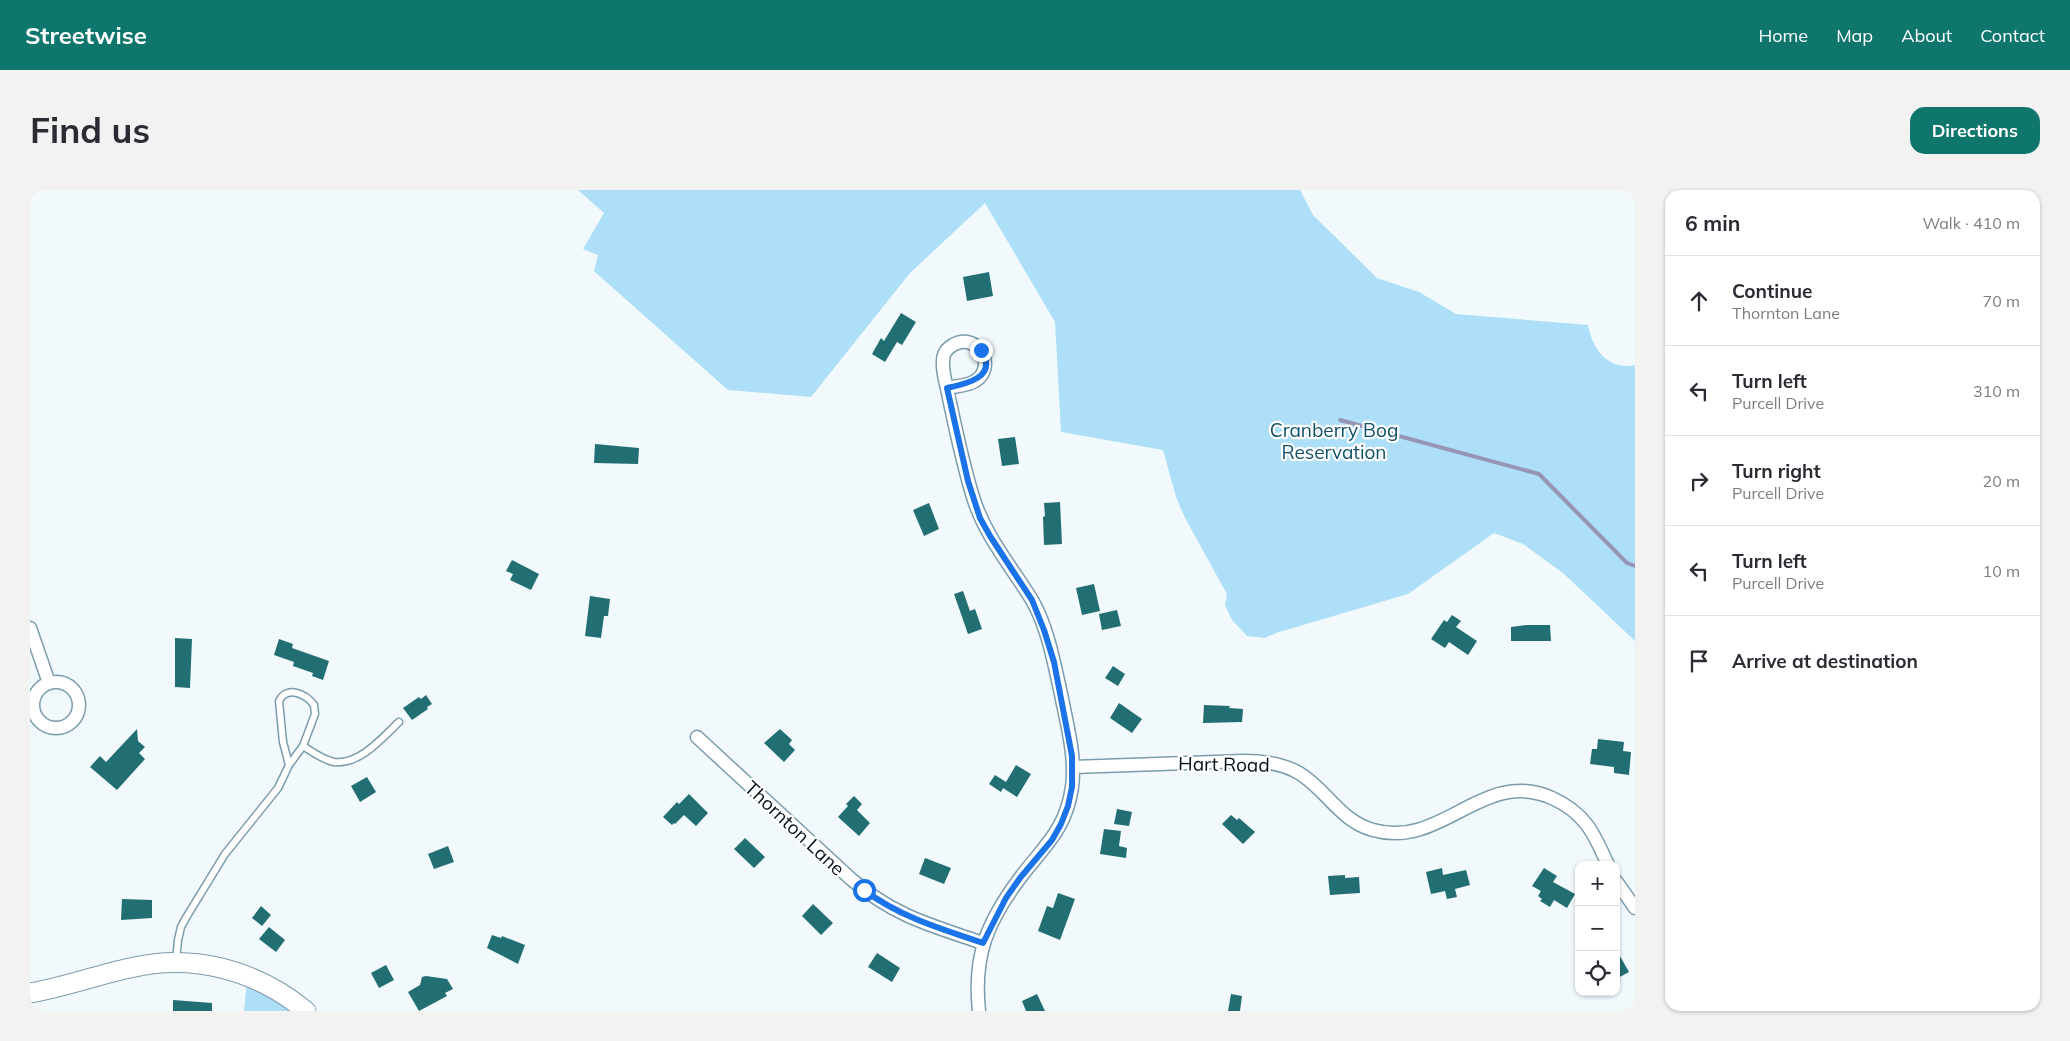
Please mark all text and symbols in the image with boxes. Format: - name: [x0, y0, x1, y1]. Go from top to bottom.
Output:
- text: Streetwise: [25, 20, 147, 50]
- text: Home: [1758, 24, 1808, 47]
- text: Map: [1836, 24, 1873, 47]
- text: About: [1901, 24, 1952, 47]
- text: Contact: [1980, 24, 2045, 47]
- button: Directions: [1910, 107, 2040, 154]
- text: Find us: [30, 108, 150, 152]
- text: 6 min: [1685, 210, 1740, 236]
- text: Walk · 410 m: [1922, 213, 2020, 233]
- text: Continue: [1732, 279, 1812, 303]
- icon: ahead: [1685, 287, 1713, 315]
- text: 70 m: [1983, 291, 2020, 311]
- text: Thornton Lane: [1732, 303, 1840, 323]
- route end: [970, 339, 993, 362]
- text: Turn left: [1732, 369, 1807, 393]
- icon: left: [1685, 377, 1713, 405]
- text: 310 m: [1973, 381, 2020, 401]
- text: Purcell Drive: [1732, 393, 1824, 413]
- park label: Cranberry Bog Reservation: [1270, 418, 1398, 464]
- text: Turn right: [1732, 459, 1821, 483]
- icon: right: [1685, 467, 1713, 495]
- text: 20 m: [1983, 471, 2020, 491]
- text: Purcell Drive: [1732, 483, 1824, 503]
- text: Turn left: [1732, 549, 1807, 573]
- icon: left: [1685, 557, 1713, 585]
- text: 10 m: [1983, 561, 2020, 581]
- text: Purcell Drive: [1732, 573, 1824, 593]
- icon: arrive: [1685, 647, 1713, 675]
- text: Arrive at destination: [1732, 649, 1918, 673]
- street label: Hart Road: [1178, 751, 1270, 777]
- street label: Thornton Lane: [740, 776, 850, 880]
- map controls: [1575, 861, 1620, 996]
- button: +: [1575, 861, 1620, 906]
- route start: [853, 879, 876, 902]
- button: −: [1575, 906, 1620, 951]
- button: locate: [1575, 951, 1620, 996]

